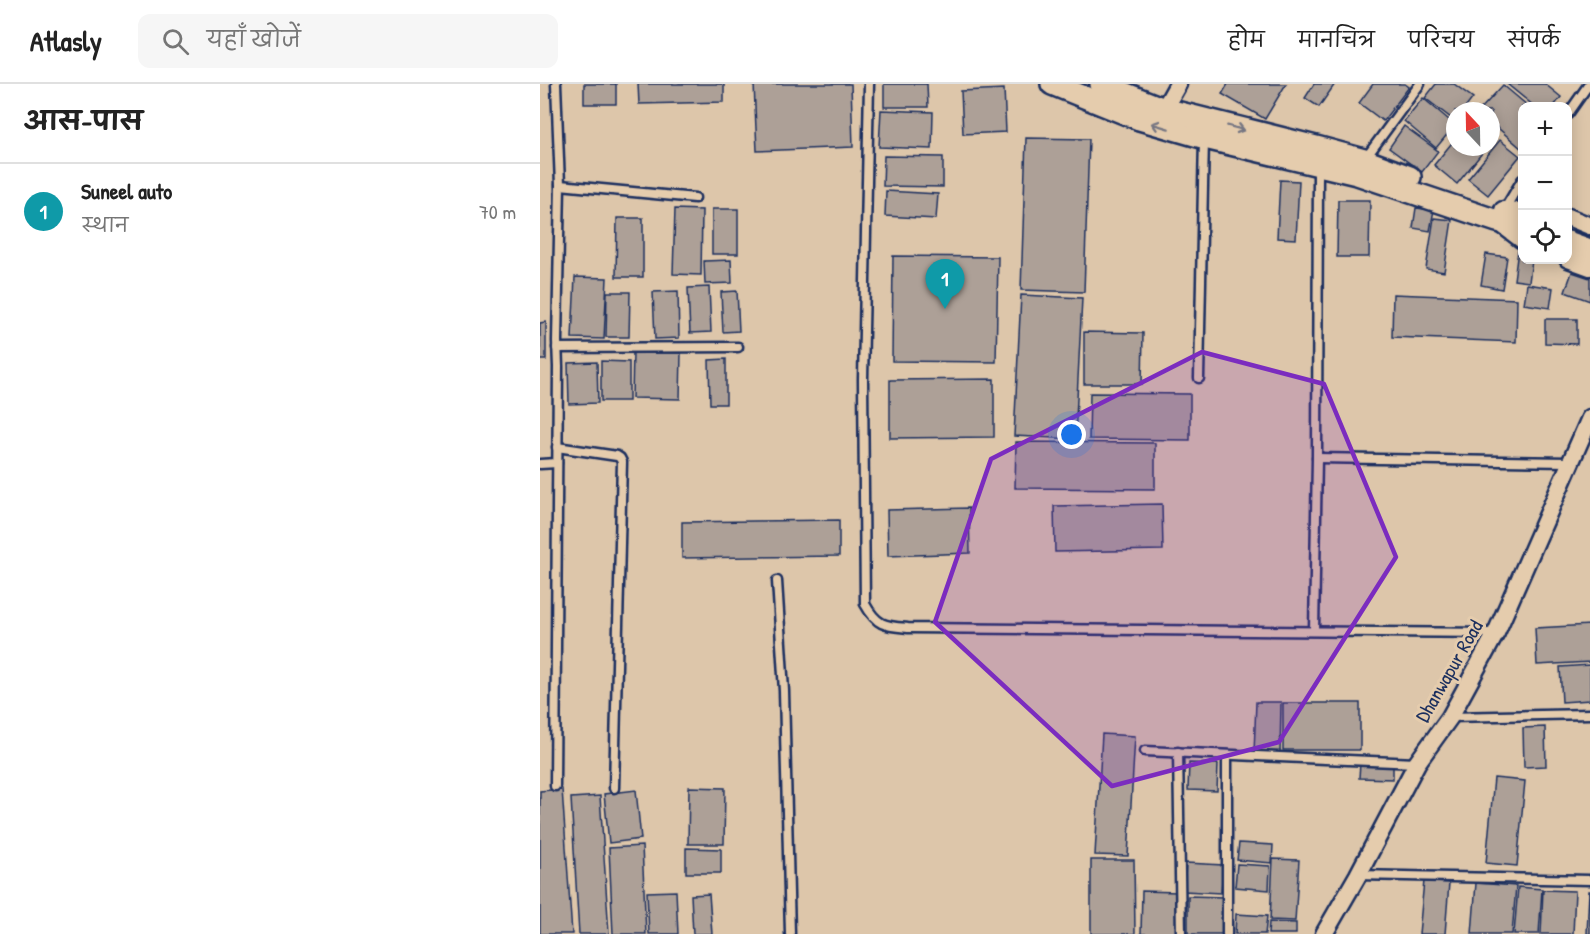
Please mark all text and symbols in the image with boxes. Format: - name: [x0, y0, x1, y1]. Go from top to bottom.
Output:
- search box: [138, 14, 558, 68]
- text: Atlasly: [30, 22, 102, 60]
- text: यहाँ खोजें: [207, 24, 301, 54]
- icon: search: [159, 25, 192, 58]
- text: होम: [1228, 25, 1265, 54]
- text: मानचित्र: [1298, 25, 1375, 54]
- text: परिचय: [1408, 25, 1474, 54]
- text: संपर्क: [1507, 25, 1560, 54]
- north arrow: [1446, 102, 1500, 156]
- map controls: [1518, 102, 1572, 264]
- button: +: [1518, 102, 1572, 156]
- text: आस-पास: [24, 103, 143, 138]
- one-way arrow: [1151, 120, 1170, 131]
- one-way arrow: [1227, 122, 1246, 134]
- button: −: [1518, 156, 1572, 210]
- text: Suneel auto: [81, 176, 172, 206]
- text: 1: [40, 198, 47, 225]
- text: 70 m: [479, 198, 516, 225]
- button: locate: [1518, 210, 1572, 264]
- text: स्थान: [81, 211, 128, 238]
- pin: 1: [926, 260, 964, 309]
- your location: [1057, 420, 1086, 449]
- street label: Dhanwapur Road: [1408, 615, 1489, 727]

